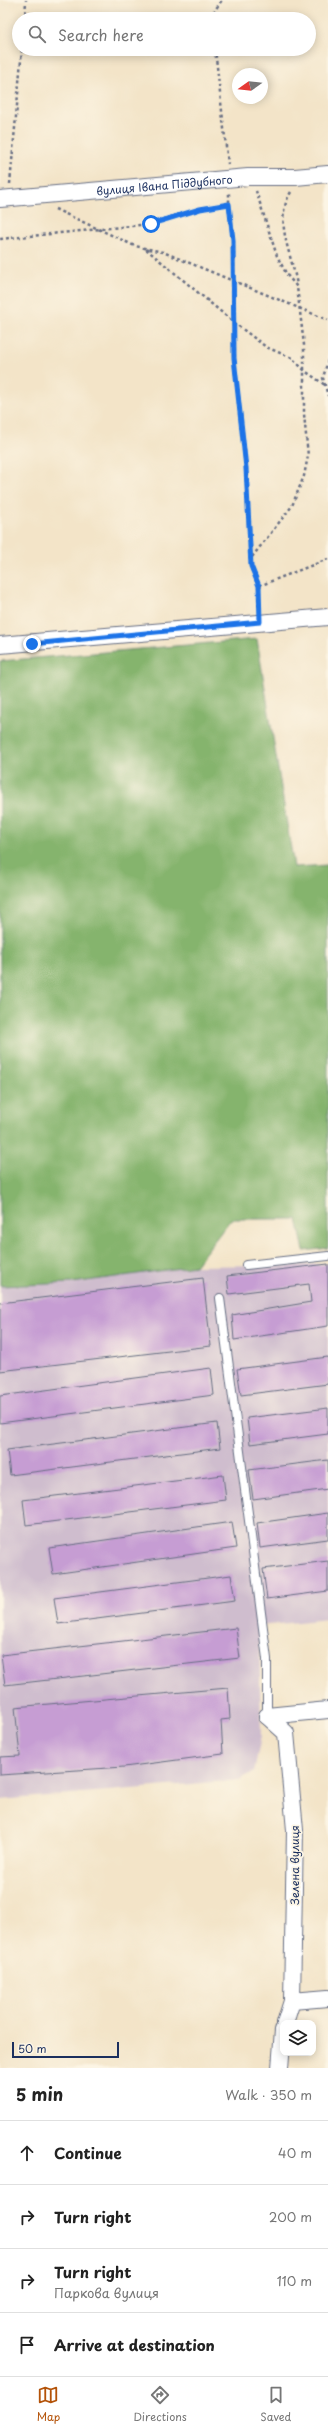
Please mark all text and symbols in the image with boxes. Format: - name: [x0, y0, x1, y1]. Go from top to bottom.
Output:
- search box: [12, 12, 316, 56]
- icon: search: [26, 23, 48, 45]
- text: Search here: [58, 23, 144, 46]
- north arrow: [232, 68, 268, 104]
- street label: вулиця Івана Піддубного: [96, 170, 233, 199]
- route start: [142, 215, 160, 233]
- route end: [23, 635, 41, 653]
- street label: Зелена вулиця: [286, 1825, 303, 1905]
- map controls: [280, 2020, 316, 2056]
- button: layers: [280, 2020, 316, 2056]
- scale bar: [12, 2040, 119, 2059]
- text: 50 m: [18, 2040, 47, 2057]
- text: 5 min: [16, 2081, 63, 2107]
- text: Walk · 350 m: [225, 2085, 312, 2104]
- text: Continue: [54, 2141, 122, 2164]
- icon: ahead: [16, 2142, 38, 2164]
- text: 40 m: [278, 2143, 312, 2162]
- text: Turn right: [54, 2205, 131, 2228]
- icon: right: [16, 2206, 38, 2228]
- text: 200 m: [269, 2207, 312, 2226]
- text: Turn right: [54, 2260, 131, 2283]
- icon: right: [16, 2270, 38, 2292]
- text: 110 m: [277, 2271, 312, 2290]
- text: Паркова вулиця: [54, 2283, 159, 2302]
- text: Arrive at destination: [54, 2333, 215, 2356]
- icon: arrive: [16, 2334, 38, 2356]
- tab: Map: [37, 2384, 60, 2425]
- tab: Directions: [133, 2384, 187, 2425]
- tab: Saved: [260, 2384, 291, 2425]

